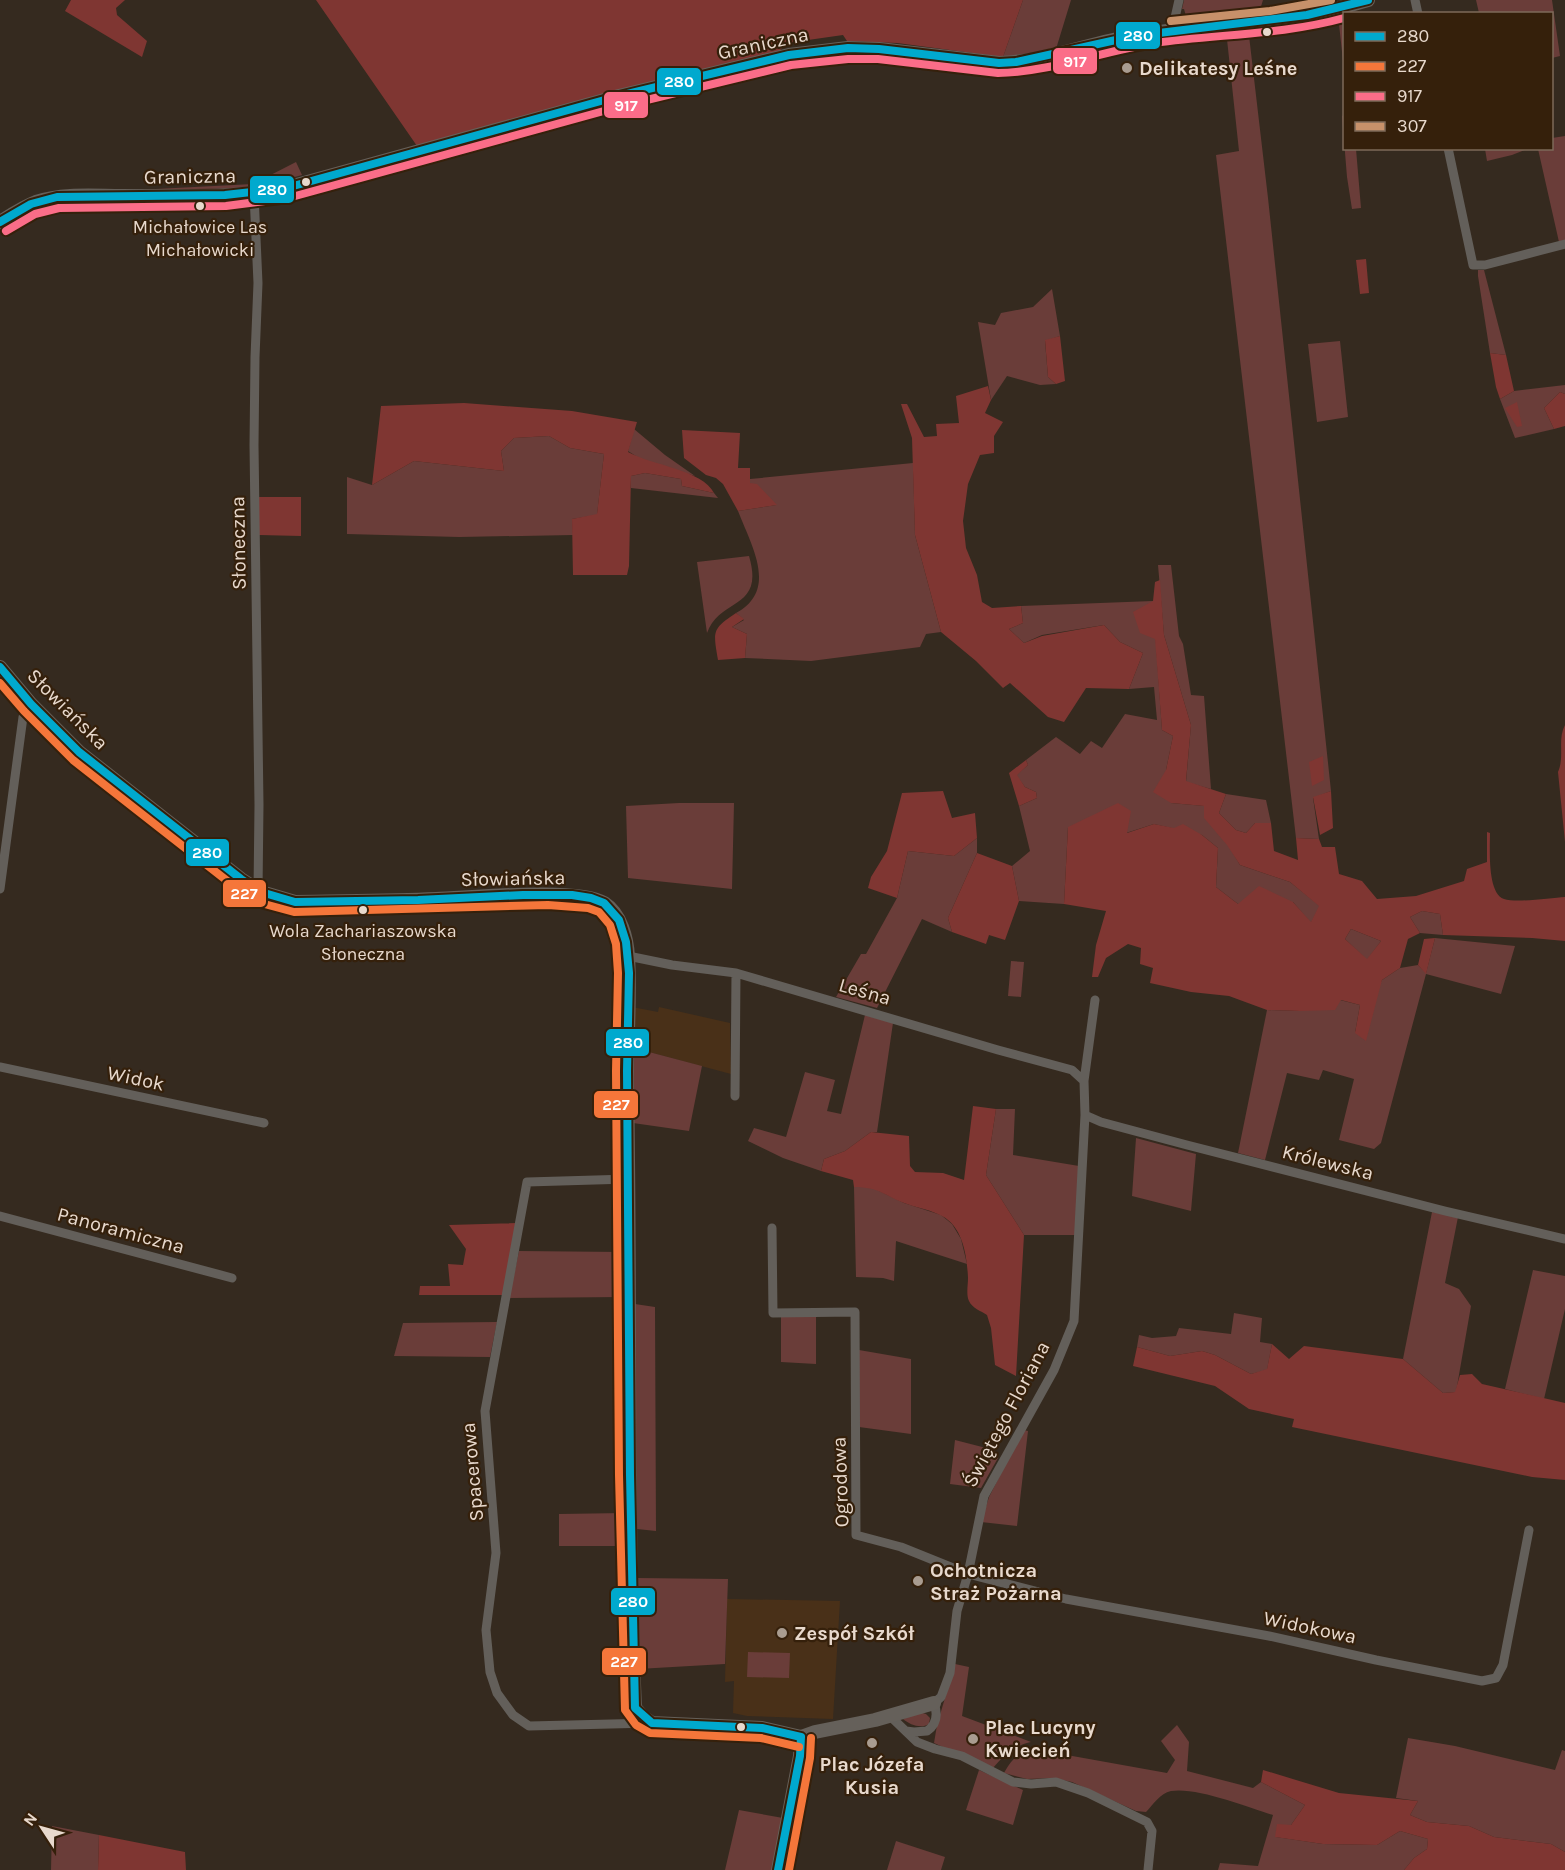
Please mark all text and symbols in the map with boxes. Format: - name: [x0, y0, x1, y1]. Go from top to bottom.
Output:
- legend: [1343, 12, 1553, 150]
- line badge: 280: [1115, 21, 1161, 50]
- street label: Graniczna: [716, 23, 811, 64]
- text: 280: [1397, 25, 1429, 47]
- text: 280: [1123, 26, 1153, 45]
- unlabelled marker: [1261, 26, 1273, 38]
- line badge: 917: [1052, 47, 1098, 75]
- text: 917: [1063, 52, 1087, 71]
- text: 227: [1397, 55, 1427, 77]
- place label: Delikatesy Leśne: [1139, 57, 1297, 80]
- marker: Delikatesy Leśne: [1120, 61, 1134, 75]
- line badge: 280: [656, 67, 702, 96]
- text: 280: [664, 72, 694, 91]
- text: 917: [1397, 85, 1422, 107]
- line badge: 917: [603, 91, 649, 119]
- text: 917: [614, 96, 638, 115]
- text: 307: [1397, 115, 1427, 137]
- street label: Graniczna: [144, 164, 236, 189]
- line badge: 280: [249, 175, 295, 204]
- unlabelled marker: [300, 176, 312, 188]
- text: 280: [257, 180, 287, 199]
- marker: Michałowice Las Michałowicki: [194, 200, 206, 212]
- place label: Michałowice Las Michałowicki: [133, 216, 267, 261]
- street label: Słoneczna: [226, 496, 251, 590]
- street label: Słowiańska: [22, 664, 113, 755]
- line badge: 280: [185, 838, 230, 867]
- text: 280: [192, 843, 222, 862]
- street label: Słowiańska: [460, 866, 566, 891]
- line badge: 227: [222, 879, 267, 908]
- text: 227: [230, 884, 258, 903]
- marker: Wola Zachariaszowska Słoneczna: [357, 904, 369, 916]
- place label: Wola Zachariaszowska Słoneczna: [269, 920, 457, 965]
- street label: Leśna: [836, 973, 894, 1010]
- line badge: 280: [605, 1028, 650, 1057]
- text: 280: [613, 1033, 643, 1052]
- street label: Widok: [105, 1061, 167, 1096]
- line badge: 227: [593, 1090, 639, 1119]
- text: 227: [602, 1095, 630, 1114]
- street label: Królewska: [1280, 1140, 1376, 1185]
- street label: Panoramiczna: [55, 1202, 187, 1259]
- street label: Świętego Floriana: [957, 1337, 1055, 1491]
- street label: Spacerowa: [457, 1422, 488, 1522]
- street label: Ogrodowa: [827, 1436, 854, 1528]
- place label: Ochotnicza Straż Pożarna: [930, 1559, 1062, 1605]
- marker: Ochotnicza Straż Pożarna: [911, 1574, 925, 1588]
- line badge: 280: [610, 1587, 656, 1616]
- text: 280: [618, 1592, 648, 1611]
- street label: Widokowa: [1261, 1606, 1358, 1649]
- place label: Zespół Szkół: [794, 1622, 915, 1645]
- marker: Zespół Szkół: [775, 1626, 789, 1640]
- line badge: 227: [601, 1647, 647, 1676]
- text: 227: [610, 1652, 638, 1671]
- place label: Plac Lucyny Kwiecień: [985, 1716, 1096, 1762]
- unlabelled marker: [735, 1721, 747, 1733]
- marker: Plac Lucyny Kwiecień: [966, 1732, 980, 1746]
- marker: Plac Józefa Kusia: [865, 1736, 879, 1750]
- place label: Plac Józefa Kusia: [820, 1753, 924, 1799]
- north arrow: [12, 1798, 72, 1858]
- text: N: [19, 1809, 41, 1830]

